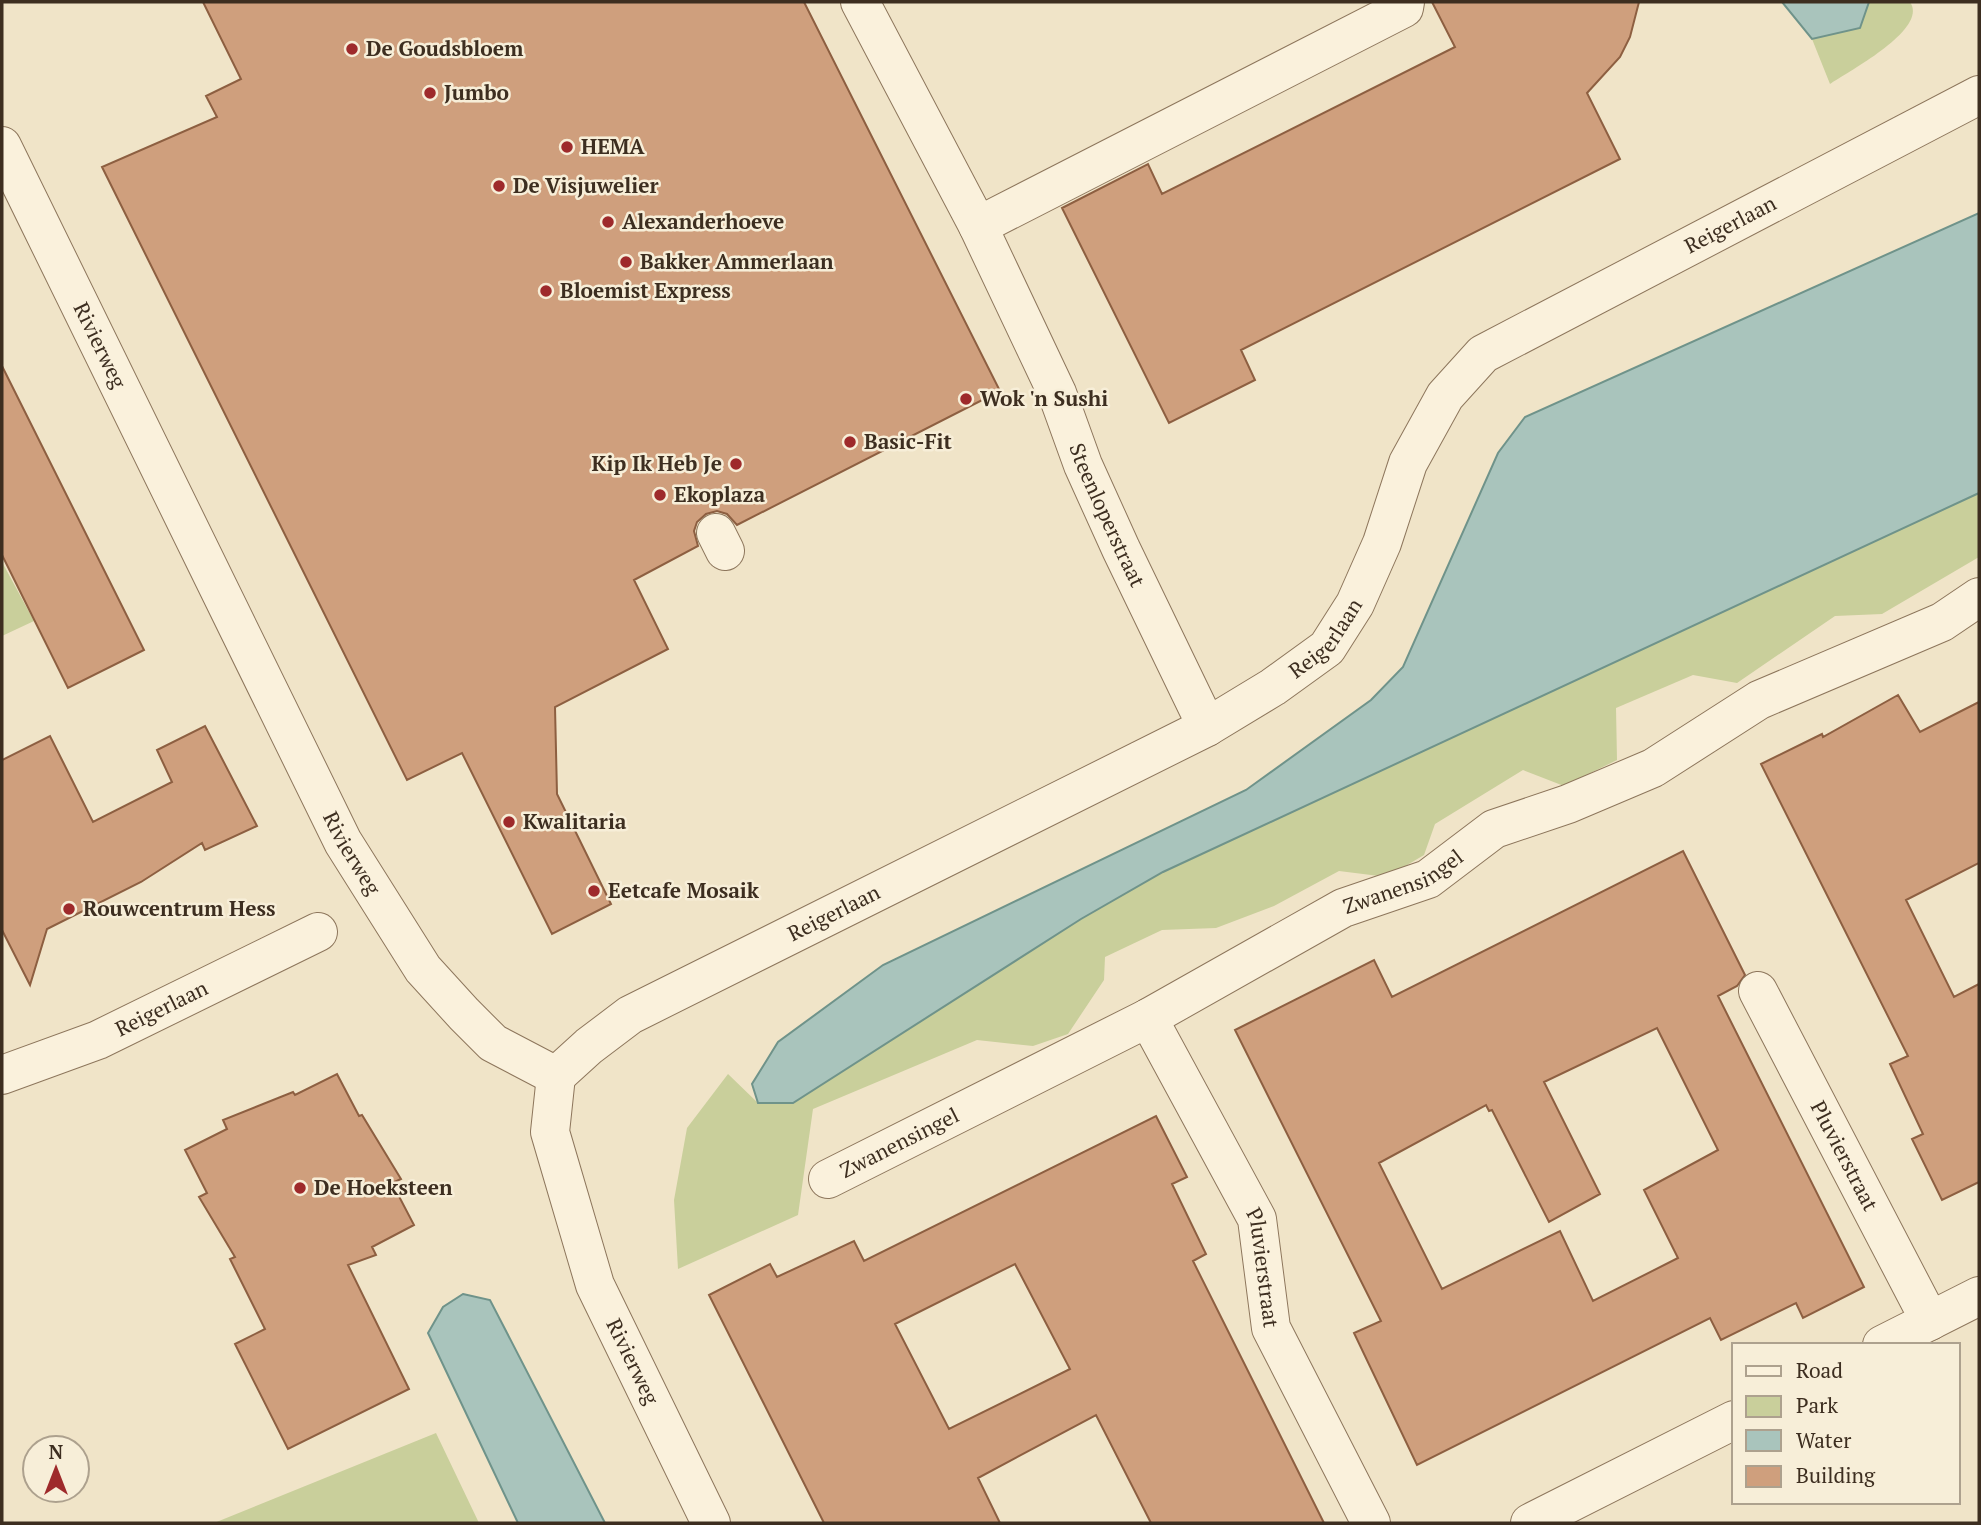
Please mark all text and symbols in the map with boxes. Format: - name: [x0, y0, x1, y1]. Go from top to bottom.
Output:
- place label: De Goudsbloem: [366, 34, 524, 62]
- marker: De Goudsbloem: [344, 41, 360, 57]
- place label: Jumbo: [444, 78, 509, 106]
- marker: Jumbo: [422, 85, 438, 101]
- place label: HEMA: [581, 132, 645, 160]
- marker: HEMA: [559, 139, 575, 155]
- place label: De Visjuwelier: [513, 171, 659, 199]
- marker: De Visjuwelier: [491, 178, 507, 194]
- street label: Reigerlaan: [1679, 188, 1781, 259]
- place label: Alexanderhoeve: [622, 207, 784, 235]
- marker: Alexanderhoeve: [600, 214, 616, 230]
- place label: Bakker Ammerlaan: [640, 247, 834, 275]
- marker: Bakker Ammerlaan: [618, 254, 634, 270]
- place label: Bloemist Express: [560, 276, 731, 304]
- marker: Bloemist Express: [538, 283, 554, 299]
- street label: Rivierweg: [68, 297, 134, 393]
- place label: Wok 'n Sushi: [980, 384, 1108, 412]
- marker: Wok 'n Sushi: [958, 391, 974, 407]
- place label: Basic-Fit: [864, 427, 952, 455]
- marker: Basic-Fit: [842, 434, 858, 450]
- street label: Steenloperstraat: [1063, 439, 1152, 592]
- place label: Kip Ik Heb Je: [592, 449, 722, 477]
- marker: Kip Ik Heb Je: [728, 456, 744, 472]
- place label: Ekoplaza: [674, 480, 765, 508]
- marker: Ekoplaza: [652, 487, 668, 503]
- street label: Reigerlaan: [1283, 592, 1368, 684]
- street label: Rivierweg: [317, 807, 388, 901]
- place label: Kwalitaria: [523, 807, 627, 835]
- marker: Kwalitaria: [501, 814, 517, 830]
- street label: Zwanensingel: [1339, 842, 1468, 920]
- place label: Eetcafe Mosaik: [608, 876, 760, 904]
- street label: Reigerlaan: [783, 877, 885, 947]
- marker: Eetcafe Mosaik: [586, 883, 602, 899]
- place label: Rouwcentrum Hess: [83, 894, 276, 922]
- marker: Rouwcentrum Hess: [61, 901, 77, 917]
- street label: Reigerlaan: [110, 973, 212, 1042]
- street label: Pluvierstraat: [1805, 1096, 1885, 1216]
- street label: Zwanensingel: [835, 1100, 963, 1184]
- place label: De Hoeksteen: [314, 1173, 453, 1201]
- marker: De Hoeksteen: [292, 1180, 308, 1196]
- street label: Pluvierstraat: [1240, 1202, 1286, 1330]
- street label: Rivierweg: [600, 1314, 666, 1410]
- legend: [1732, 1343, 1960, 1504]
- text: Road: [1796, 1356, 1843, 1384]
- text: Park: [1796, 1391, 1838, 1419]
- text: Water: [1796, 1426, 1851, 1454]
- north arrow: [21, 1434, 91, 1504]
- text: N: [49, 1439, 64, 1464]
- text: Building: [1796, 1461, 1876, 1489]

